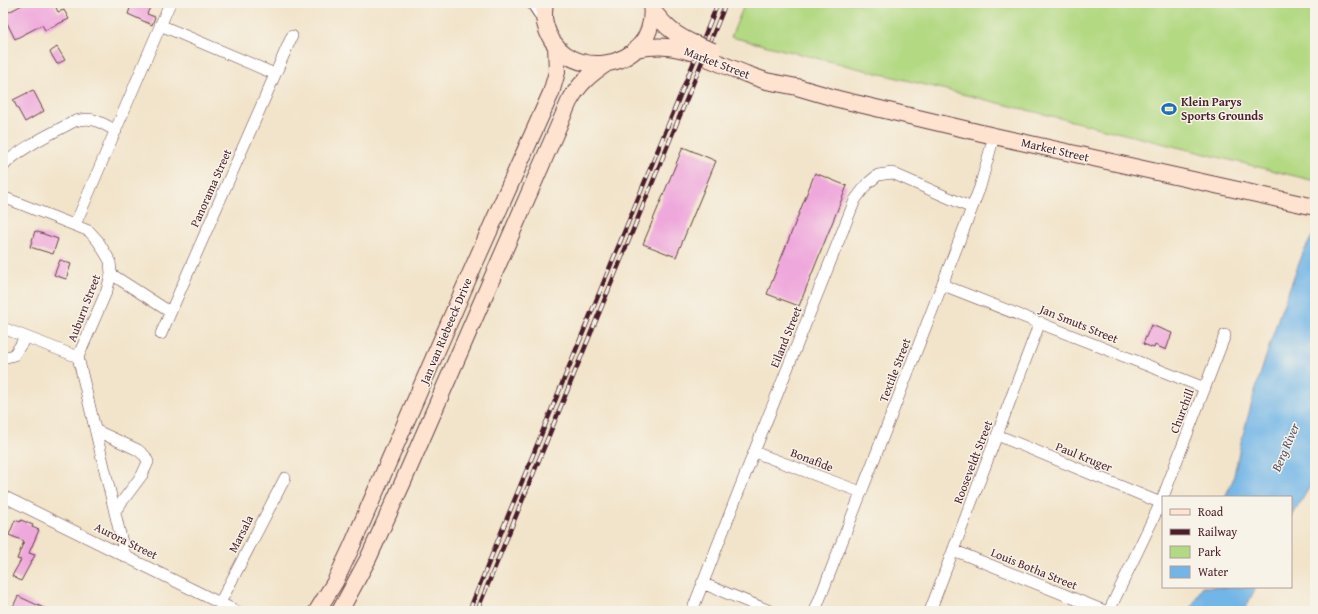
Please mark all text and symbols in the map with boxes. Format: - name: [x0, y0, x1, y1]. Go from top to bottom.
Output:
- street label: Market Street: [682, 42, 753, 83]
- place label: Klein Parys Sports Grounds: [1181, 93, 1263, 124]
- sports icon: Klein Parys Sports Grounds: [1160, 100, 1178, 118]
- street label: Market Street: [1019, 133, 1091, 166]
- street label: Panorama Street: [186, 145, 236, 230]
- street label: Auburn Street: [63, 271, 104, 344]
- street label: Jan van Riebeeck Drive: [415, 275, 476, 388]
- street label: Jan Smuts Street: [1036, 299, 1122, 347]
- street label: Eiland Street: [766, 303, 806, 370]
- street label: Textile Street: [875, 335, 915, 404]
- street label: Churchill: [1165, 385, 1198, 436]
- street label: Rooseveldt Street: [949, 417, 996, 506]
- water label: Berg River: [1266, 419, 1305, 475]
- street label: Paul Kruger: [1053, 437, 1115, 476]
- street label: Bonafide: [788, 444, 836, 476]
- legend: [1162, 496, 1292, 588]
- text: Road: [1198, 503, 1224, 520]
- street label: Marsala: [224, 512, 257, 555]
- street label: Aurora Street: [92, 518, 161, 563]
- text: Railway: [1198, 523, 1237, 540]
- street label: Louis Botha Street: [988, 543, 1081, 594]
- text: Park: [1198, 543, 1222, 560]
- text: Water: [1198, 563, 1228, 580]

